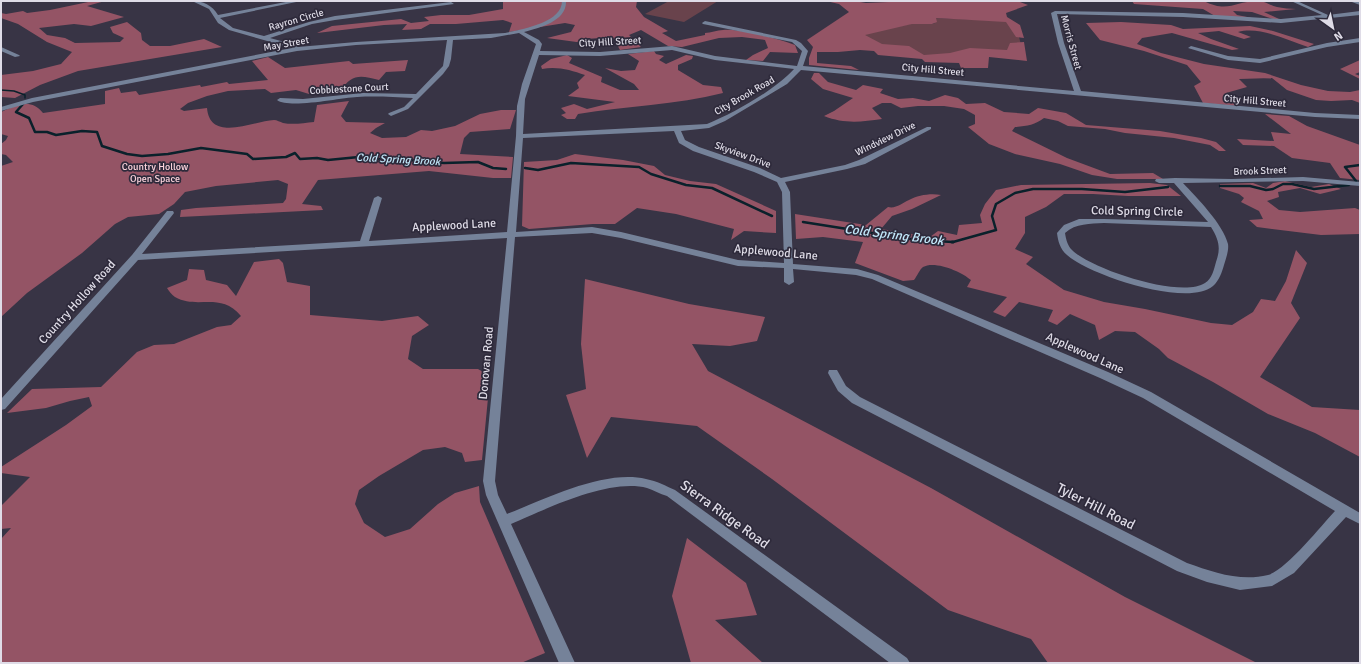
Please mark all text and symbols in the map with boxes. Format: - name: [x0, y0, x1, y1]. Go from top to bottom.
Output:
- street label: Rayron Circle: [267, 6, 325, 34]
- north arrow: [1313, 8, 1353, 48]
- street label: Morris Street: [1058, 14, 1084, 71]
- text: N: [1331, 28, 1345, 44]
- street label: May Street: [263, 34, 310, 54]
- street label: City Hill Street: [578, 34, 642, 50]
- street label: City Hill Street: [901, 61, 965, 79]
- street label: City Brook Road: [712, 74, 777, 118]
- street label: Cobblestone Court: [309, 81, 389, 97]
- street label: City Hill Street: [1223, 92, 1287, 110]
- street label: Windview Drive: [853, 119, 918, 159]
- street label: Skyview Drive: [713, 139, 772, 171]
- water label: Cold Spring Brook: [356, 151, 442, 168]
- park label: Country Hollow Open Space: [122, 161, 189, 185]
- street label: Brook Street: [1233, 164, 1287, 178]
- street label: Cold Spring Circle: [1091, 203, 1183, 220]
- street label: Applewood Lane: [412, 216, 496, 235]
- water label: Cold Spring Brook: [843, 221, 946, 249]
- street label: Applewood Lane: [733, 241, 818, 264]
- street label: Country Hollow Road: [36, 257, 119, 347]
- street label: Donovan Road: [476, 326, 497, 400]
- street label: Applewood Lane: [1043, 330, 1126, 377]
- street label: Sierra Ridge Road: [677, 476, 773, 552]
- street label: Tyler Hill Road: [1054, 479, 1138, 534]

